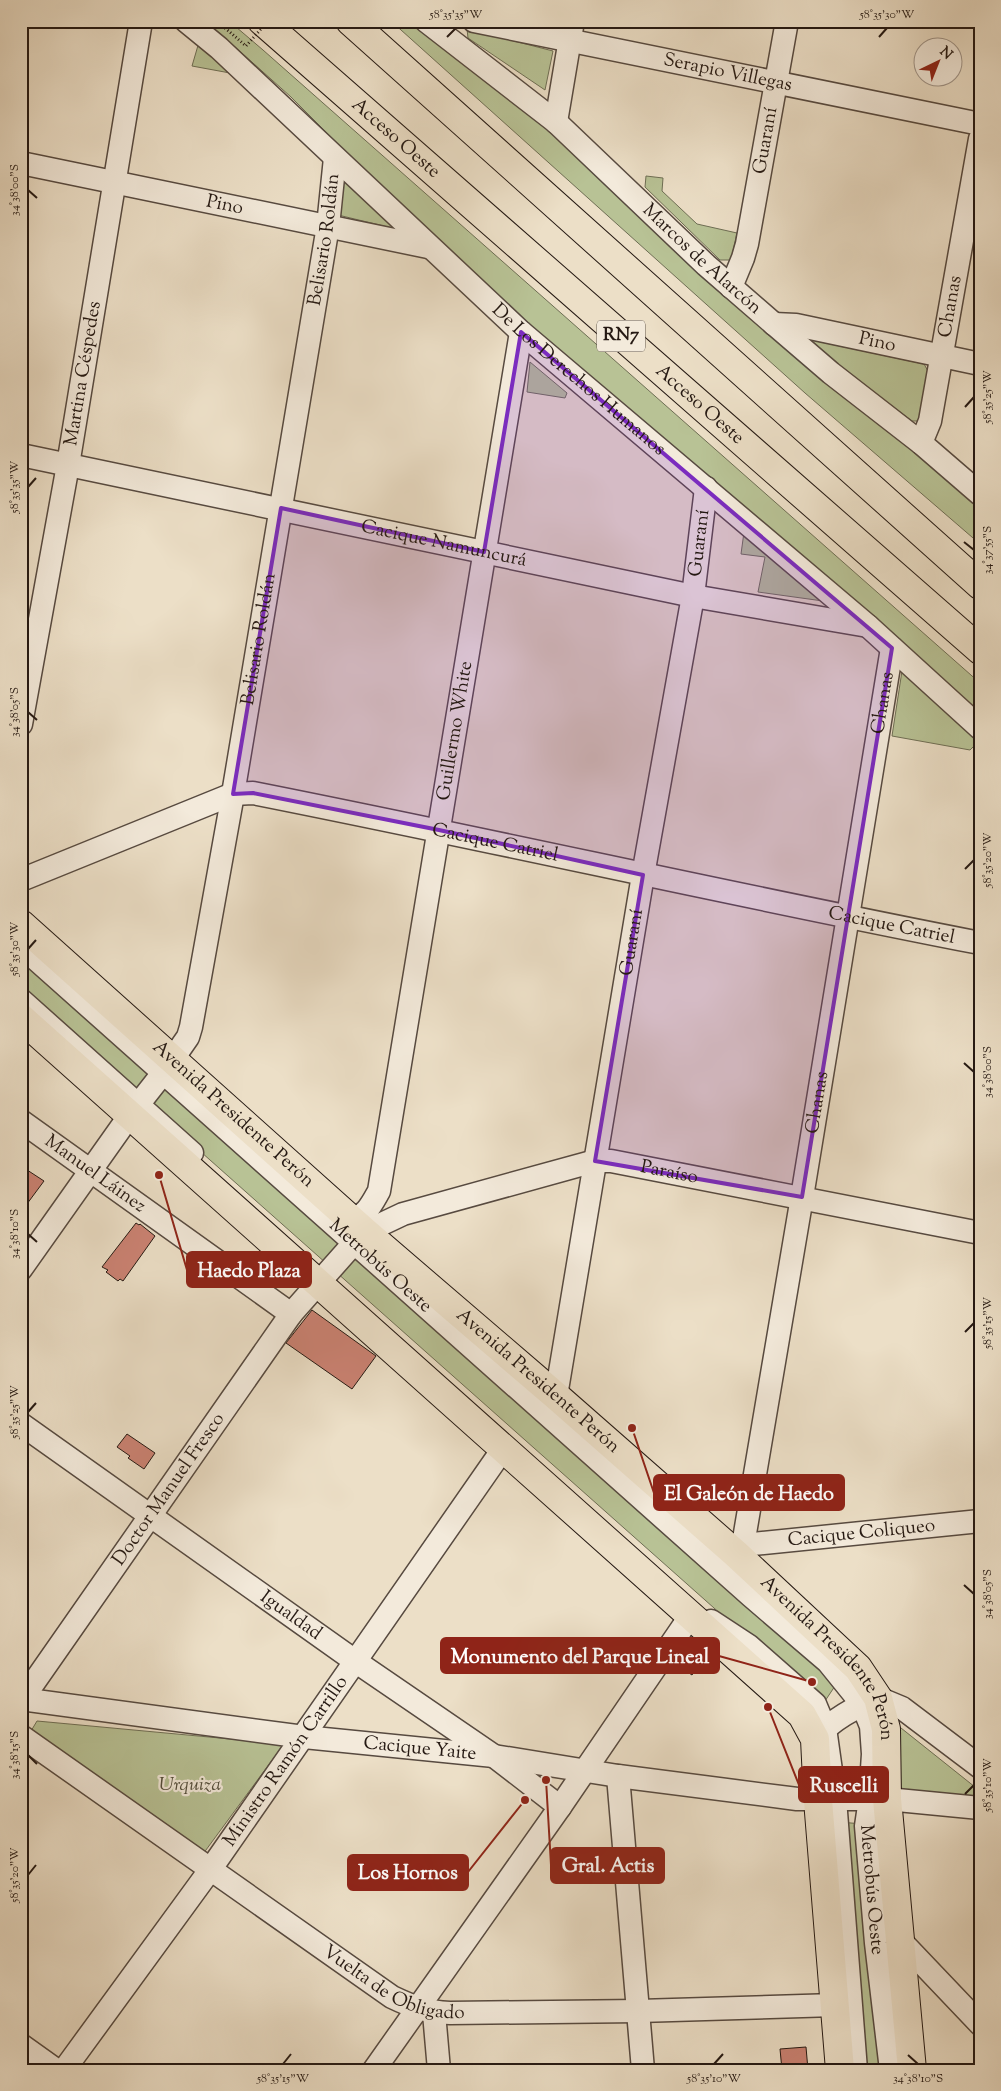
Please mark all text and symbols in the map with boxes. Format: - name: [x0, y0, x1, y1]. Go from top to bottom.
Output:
- text: 58°35'35"W: [429, 6, 483, 24]
- text: 58°35'30"W: [859, 6, 915, 24]
- north arrow: [914, 38, 964, 88]
- text: N: [935, 43, 956, 65]
- street label: Serapio Villegas: [661, 46, 795, 99]
- street label: Acceso Oeste: [345, 92, 446, 185]
- street label: Guaraní: [746, 105, 785, 176]
- text: 34°38'00"S: [6, 164, 24, 216]
- street label: Belisario Roldán: [301, 172, 347, 308]
- street label: Pino: [204, 188, 246, 222]
- street label: Marcos de Alarcón: [636, 197, 768, 321]
- street label: Chanas: [932, 273, 969, 340]
- street label: De Los Derechos Humanos: [485, 297, 672, 462]
- street label: Martina Céspedes: [58, 299, 108, 448]
- road number: RN7: [597, 321, 645, 352]
- street label: Pino: [856, 325, 898, 359]
- street label: Acceso Oeste: [649, 358, 750, 451]
- text: 58°35'25"W: [979, 370, 997, 425]
- text: 58°35'35"W: [6, 460, 24, 514]
- street label: Guaraní: [682, 508, 717, 578]
- street label: Cacique Namuncurá: [359, 513, 529, 574]
- text: 34°37'55"S: [979, 526, 997, 574]
- street label: Belisario Roldán: [235, 571, 283, 707]
- street label: Guillermo White: [430, 659, 480, 803]
- street label: Chanas: [865, 670, 901, 736]
- text: 34°38'05"S: [6, 687, 24, 737]
- street label: Cacique Catriel: [430, 816, 561, 869]
- text: 58°35'20"W: [979, 832, 997, 889]
- street label: Cacique Catriel: [826, 900, 957, 951]
- street label: Guaraní: [613, 907, 651, 978]
- text: 58°35'30"W: [6, 921, 24, 977]
- street label: Avenida Presidente Perón: [146, 1034, 320, 1194]
- text: 34°38'00"S: [979, 1046, 997, 1098]
- street label: Chanas: [799, 1069, 836, 1136]
- street label: Manuel Láinez: [39, 1128, 151, 1220]
- street label: Paraíso: [638, 1154, 700, 1191]
- text: 34°38'10"S: [6, 1209, 24, 1259]
- street label: Metrobús Oeste: [322, 1212, 438, 1319]
- callout: Haedo Plaza: [187, 1252, 311, 1287]
- text: Haedo Plaza: [197, 1258, 301, 1287]
- text: 58°35'15"W: [979, 1296, 997, 1350]
- street label: Avenida Presidente Perón: [450, 1302, 626, 1460]
- text: 58°35'25"W: [6, 1385, 24, 1440]
- street label: Doctor Manuel Fresco: [106, 1407, 232, 1571]
- callout: El Galeón de Haedo: [654, 1475, 844, 1510]
- text: El Galeón de Haedo: [664, 1481, 834, 1510]
- street label: Cacique Coliqueo: [786, 1512, 936, 1554]
- text: 34°38'05"S: [979, 1569, 997, 1619]
- street label: Avenida Presidente Perón: [754, 1570, 900, 1741]
- street label: Igualdad: [254, 1584, 328, 1647]
- callout: Monumento del Parque Lineal: [441, 1638, 719, 1673]
- text: Monumento del Parque Lineal: [451, 1644, 710, 1673]
- street label: Ministro Ramón Carrillo: [217, 1670, 355, 1852]
- street label: Cacique Yaite: [362, 1730, 478, 1768]
- text: 34°38'15"S: [6, 1731, 24, 1779]
- text: 58°35'10"W: [979, 1757, 997, 1813]
- callout: Ruscelli: [799, 1767, 888, 1802]
- park label: Urquiza: [159, 1772, 221, 1799]
- text: Ruscelli: [810, 1773, 878, 1802]
- street label: Metrobús Oeste: [852, 1823, 891, 1956]
- text: 58°35'20"W: [6, 1847, 24, 1904]
- callout: Gral. Actis: [551, 1848, 664, 1883]
- text: Gral. Actis: [562, 1853, 654, 1882]
- callout: Los Hornos: [348, 1855, 468, 1890]
- text: Los Hornos: [358, 1860, 458, 1889]
- street label: Vuelta de Obligado: [317, 1938, 465, 2027]
- text: 58°35'15"W: [256, 2070, 310, 2088]
- text: 58°35'10"W: [686, 2070, 742, 2088]
- text: 34°38'10"S: [893, 2070, 943, 2088]

